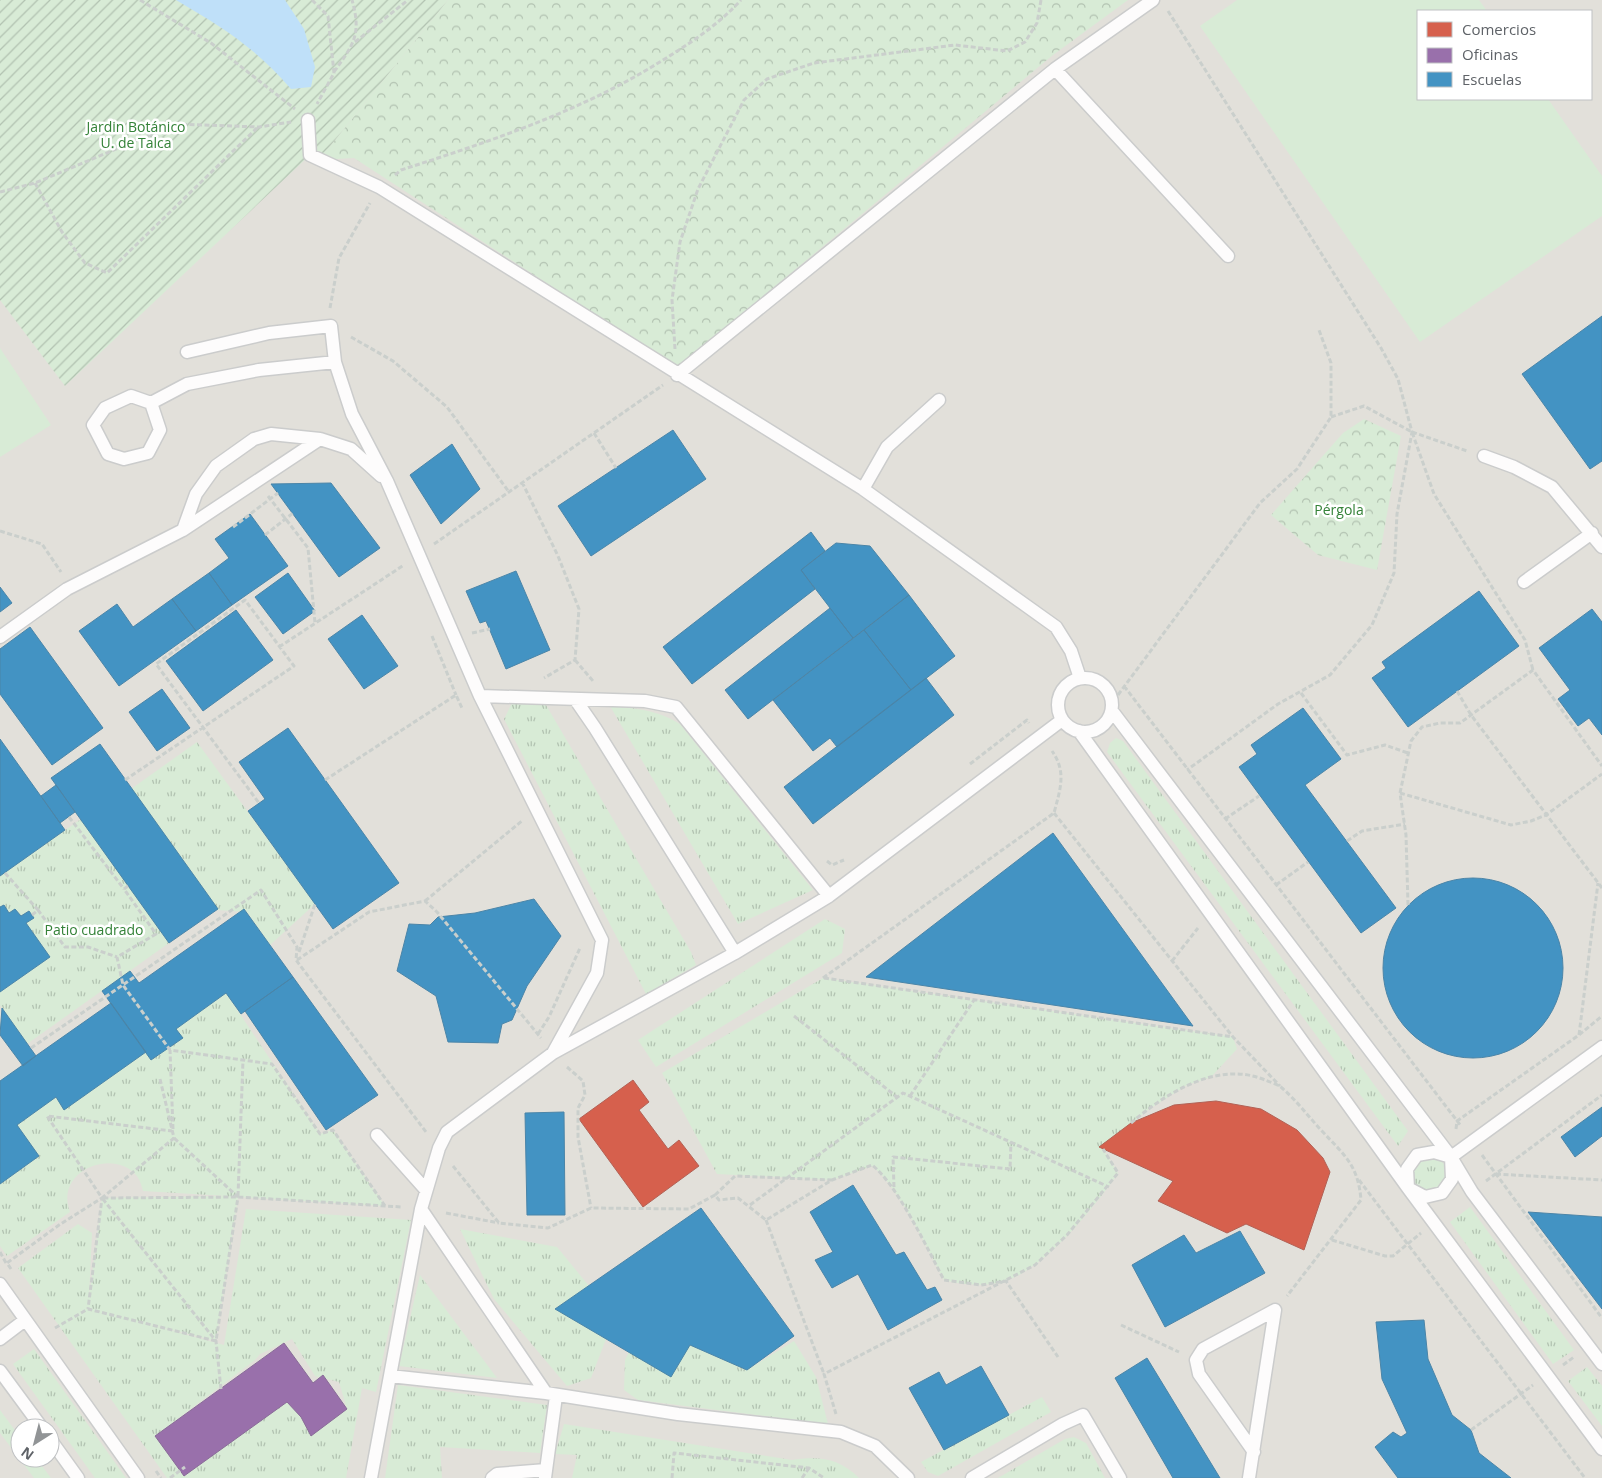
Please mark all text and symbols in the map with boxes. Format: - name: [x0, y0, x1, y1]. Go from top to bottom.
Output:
- legend: [1417, 10, 1592, 100]
- text: Comercios: [1462, 19, 1536, 39]
- text: Oficinas: [1462, 44, 1518, 64]
- text: Escuelas: [1462, 69, 1522, 89]
- park label: Jardin Botánico U. de Talca: [84, 117, 186, 152]
- park label: Pérgola: [1314, 500, 1364, 519]
- park label: Patio cuadrado: [45, 920, 143, 939]
- north arrow: [10, 1418, 60, 1468]
- text: N: [17, 1443, 37, 1465]

